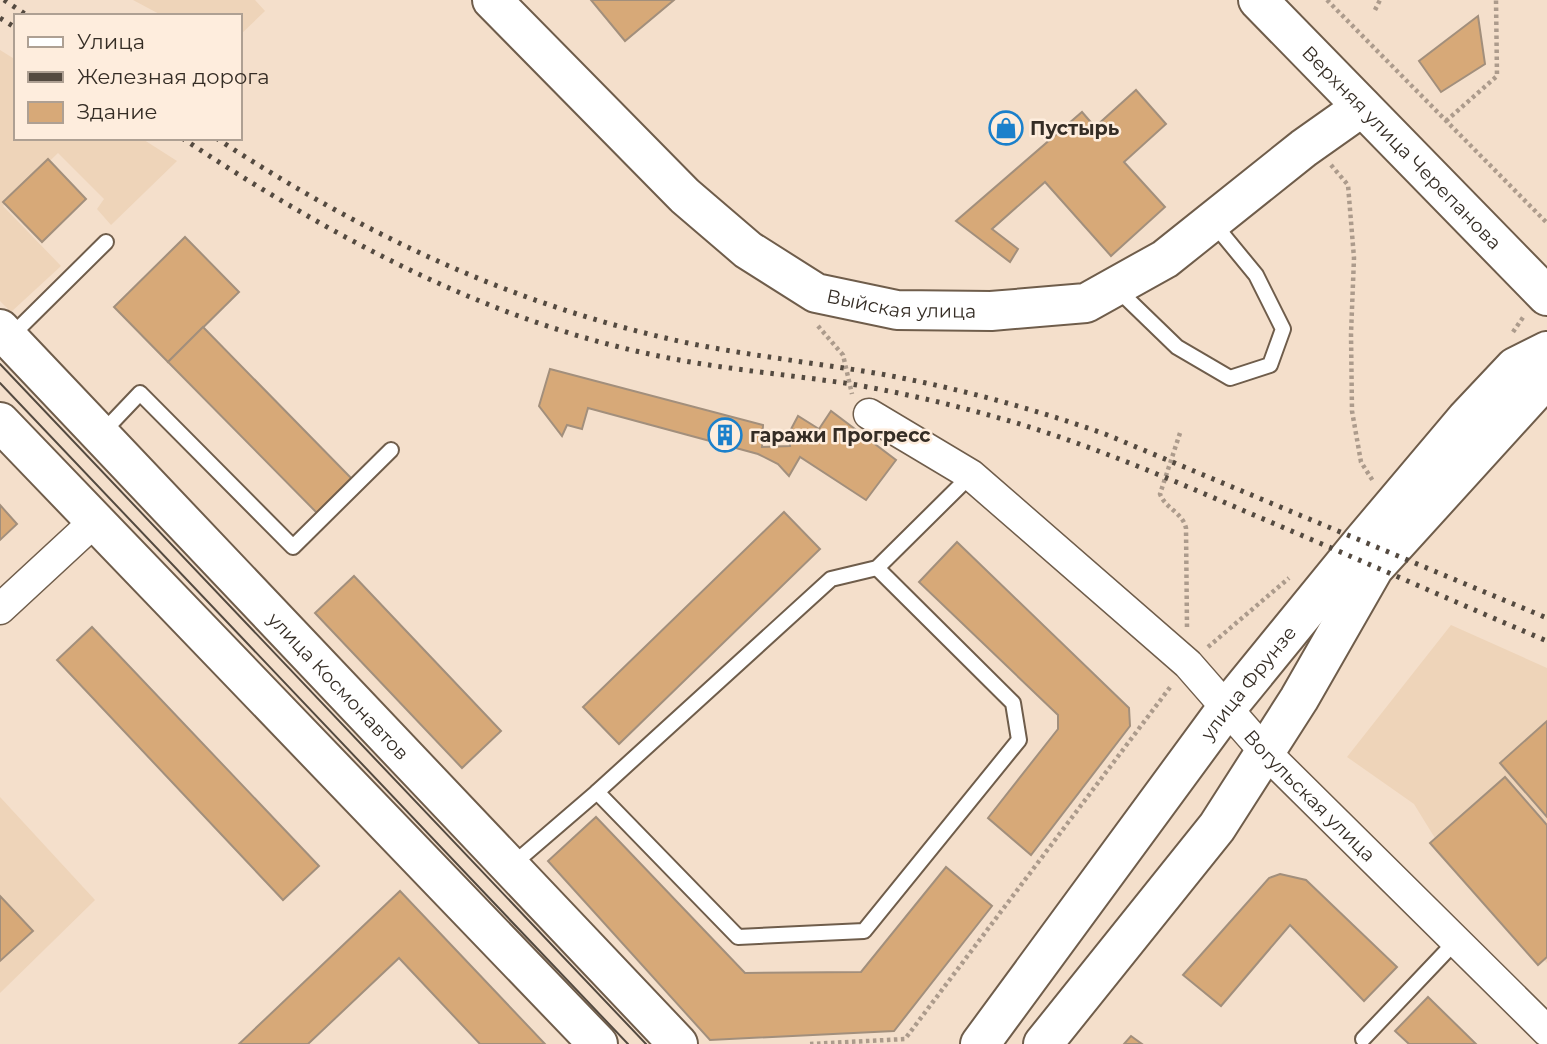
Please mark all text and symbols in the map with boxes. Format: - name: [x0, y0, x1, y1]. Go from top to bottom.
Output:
- legend: [14, 14, 242, 140]
- text: Улица: [77, 29, 145, 54]
- street label: Верхняя улица Черепанова: [1297, 41, 1506, 254]
- text: Железная дорога: [77, 64, 269, 89]
- text: Здание: [77, 99, 158, 124]
- shop icon: Пустырь: [987, 109, 1025, 147]
- place label: Пустырь: [1030, 117, 1120, 140]
- street label: Выйская улица: [824, 285, 976, 323]
- building icon: гаражи Прогресс: [706, 416, 744, 454]
- place label: гаражи Прогресс: [750, 424, 931, 447]
- street label: улица Космонавтов: [262, 607, 413, 765]
- street label: улица Фрунзе: [1195, 621, 1301, 746]
- street label: Вогульская улица: [1239, 725, 1380, 867]

